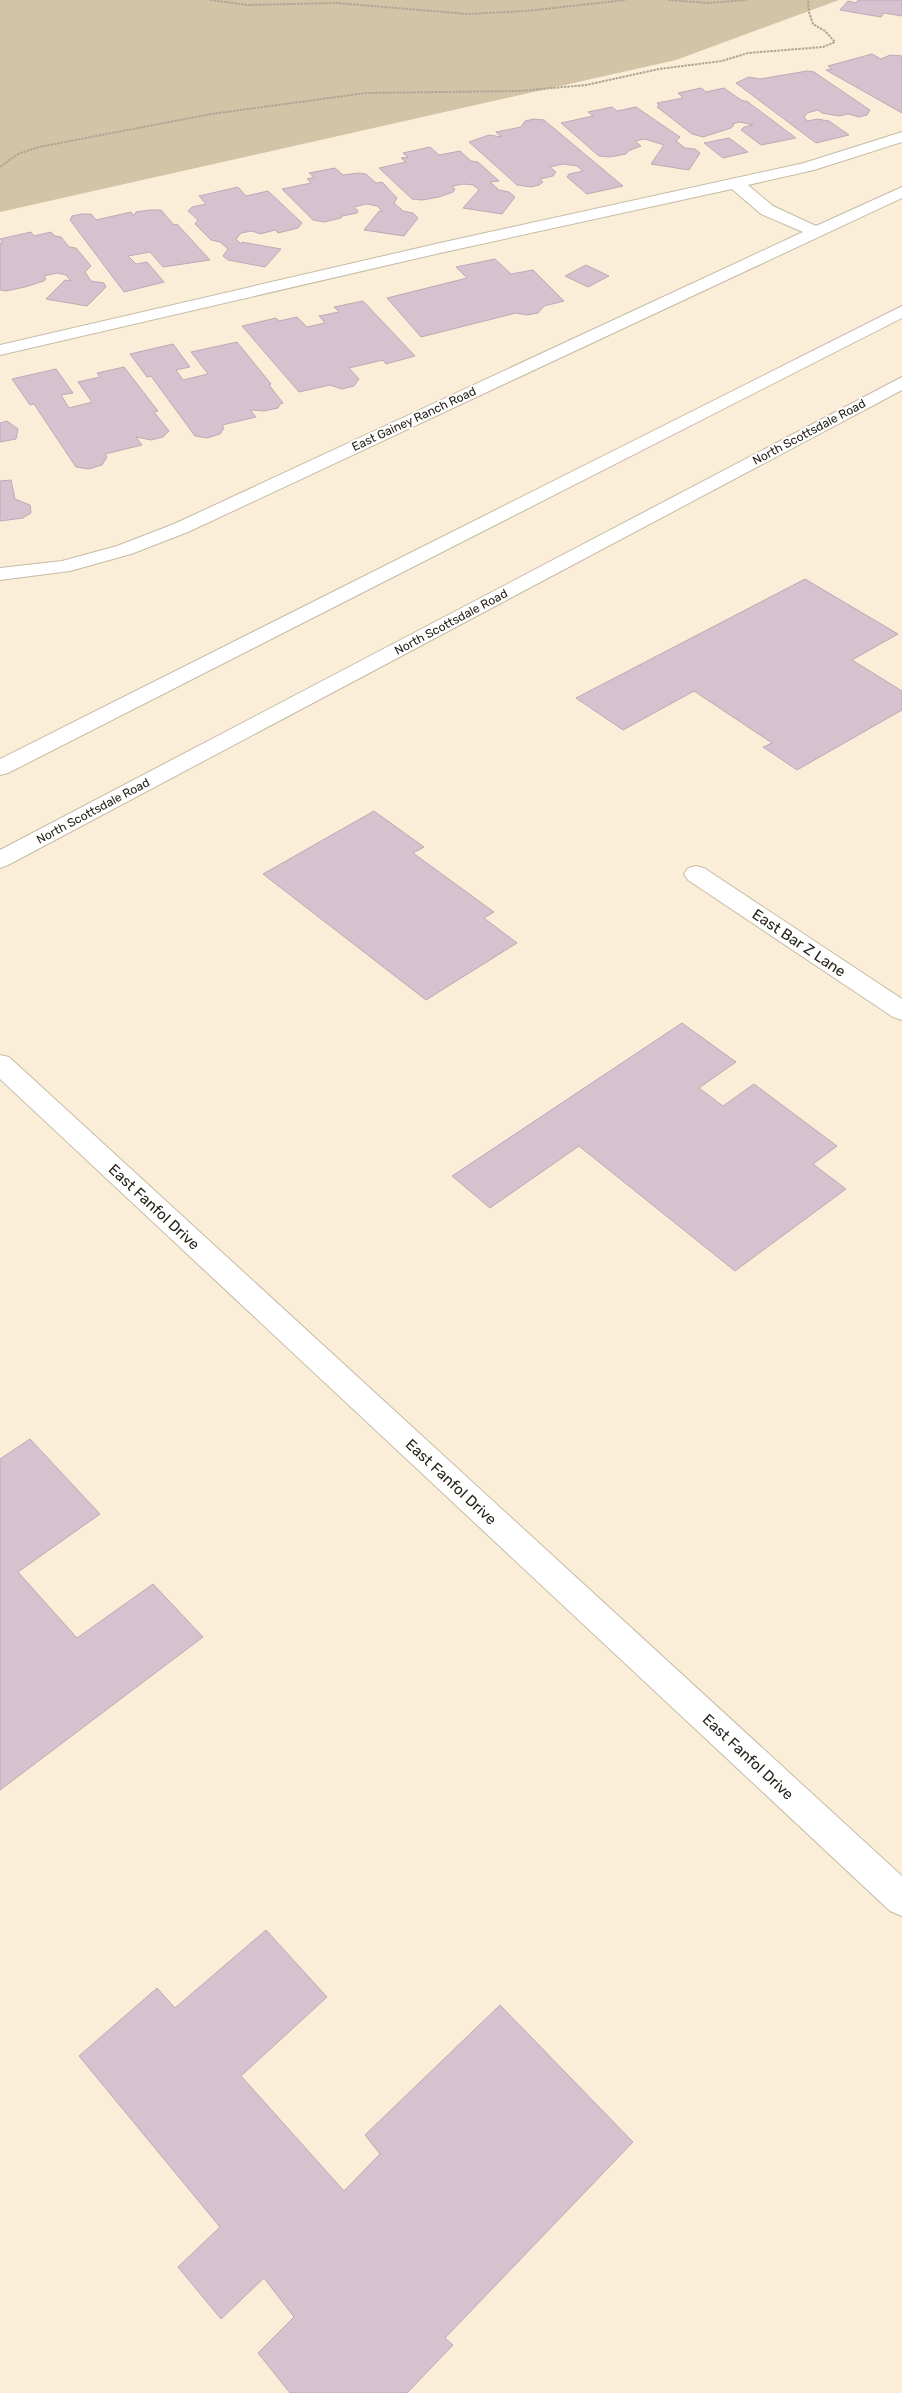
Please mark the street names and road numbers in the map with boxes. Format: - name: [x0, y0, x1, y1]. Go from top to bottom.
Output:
- street label: East Gainey Ranch Road: [350, 384, 478, 454]
- street label: North Scottsdale Road: [750, 396, 868, 468]
- street label: North Scottsdale Road: [392, 586, 510, 658]
- street label: North Scottsdale Road: [34, 775, 152, 847]
- street label: East Bar Z Lane: [749, 905, 849, 981]
- street label: East Fanfol Drive: [105, 1160, 203, 1254]
- street label: East Fanfol Drive: [402, 1435, 500, 1529]
- street label: East Fanfol Drive: [699, 1710, 797, 1804]

